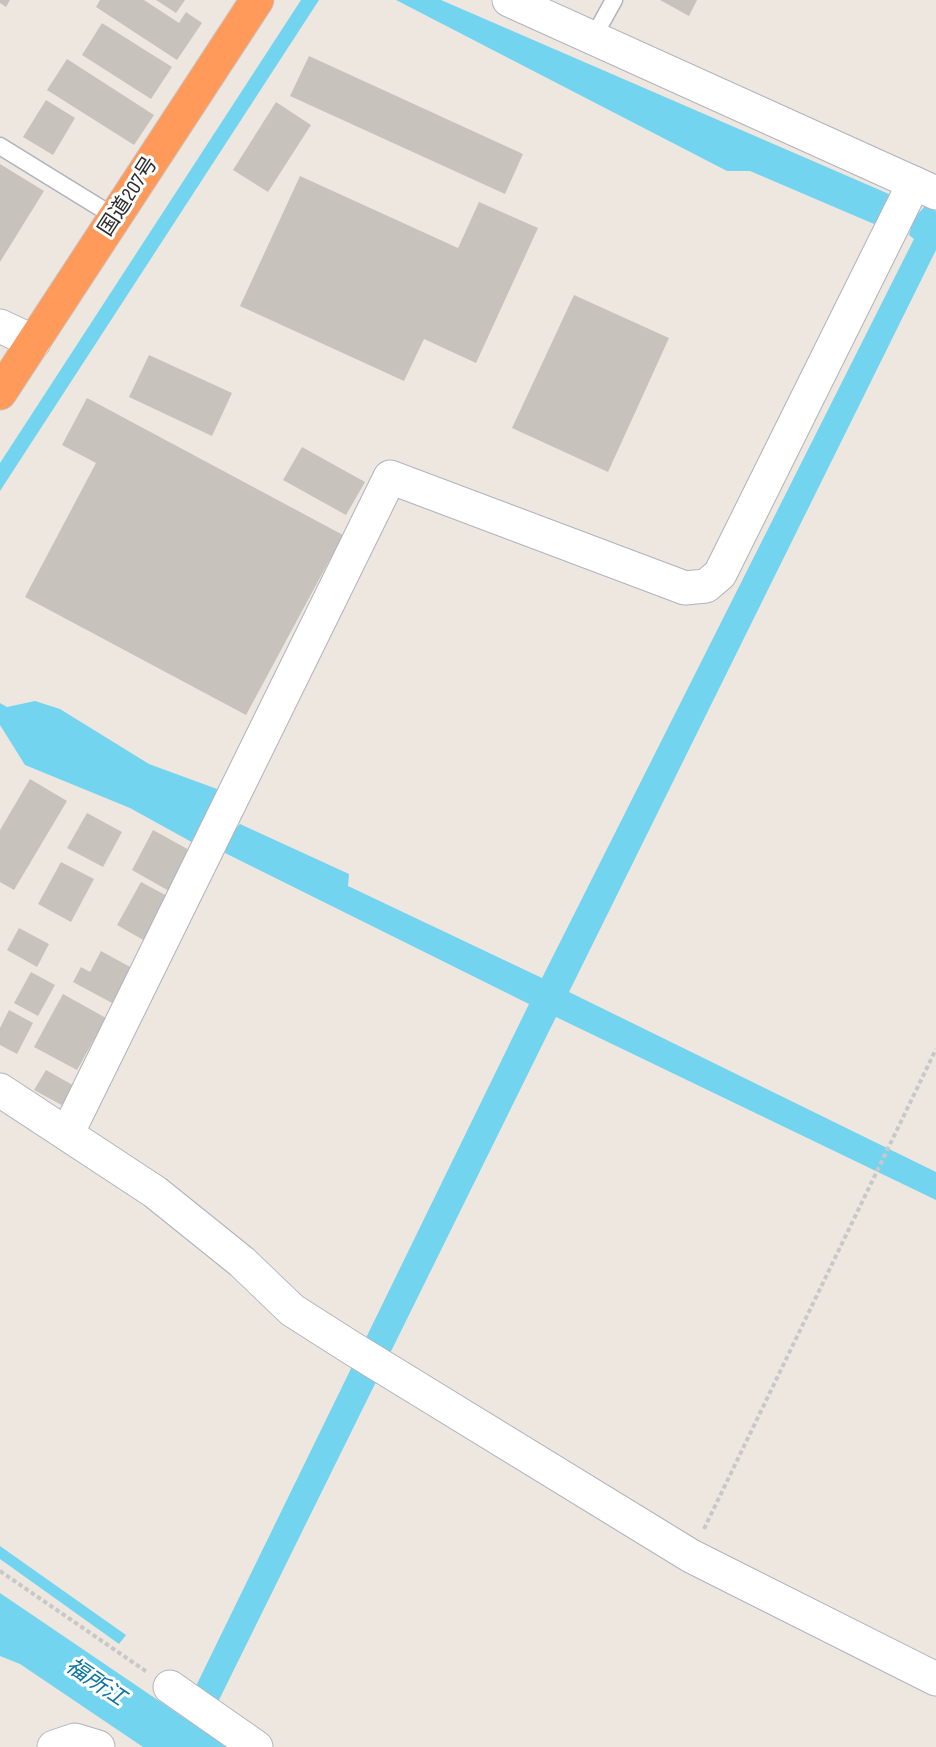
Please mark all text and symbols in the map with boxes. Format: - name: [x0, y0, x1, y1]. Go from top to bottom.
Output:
- street label: 国道207号: [94, 153, 164, 241]
- water label: 福所江: [60, 1654, 130, 1712]

